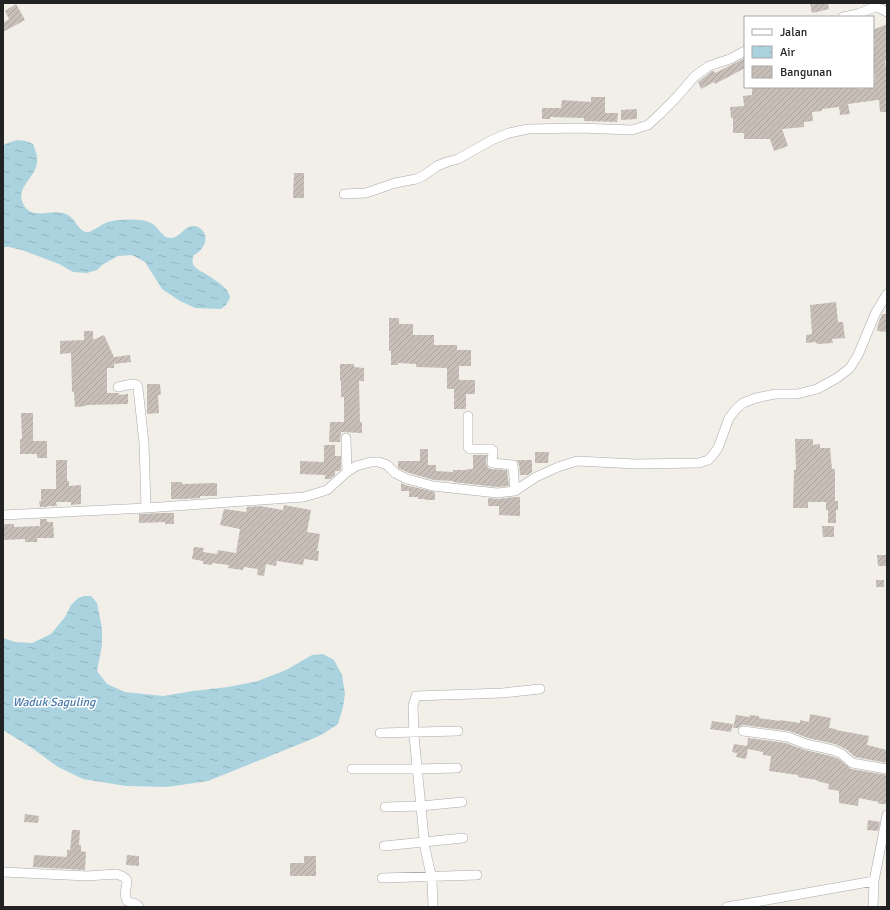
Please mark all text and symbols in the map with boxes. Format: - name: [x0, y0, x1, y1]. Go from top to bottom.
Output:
- legend: [744, 16, 874, 88]
- text: Jalan: [780, 25, 807, 40]
- text: Air: [780, 45, 796, 60]
- text: Bangunan: [780, 65, 832, 80]
- water label: Waduk Saguling: [13, 695, 97, 710]

